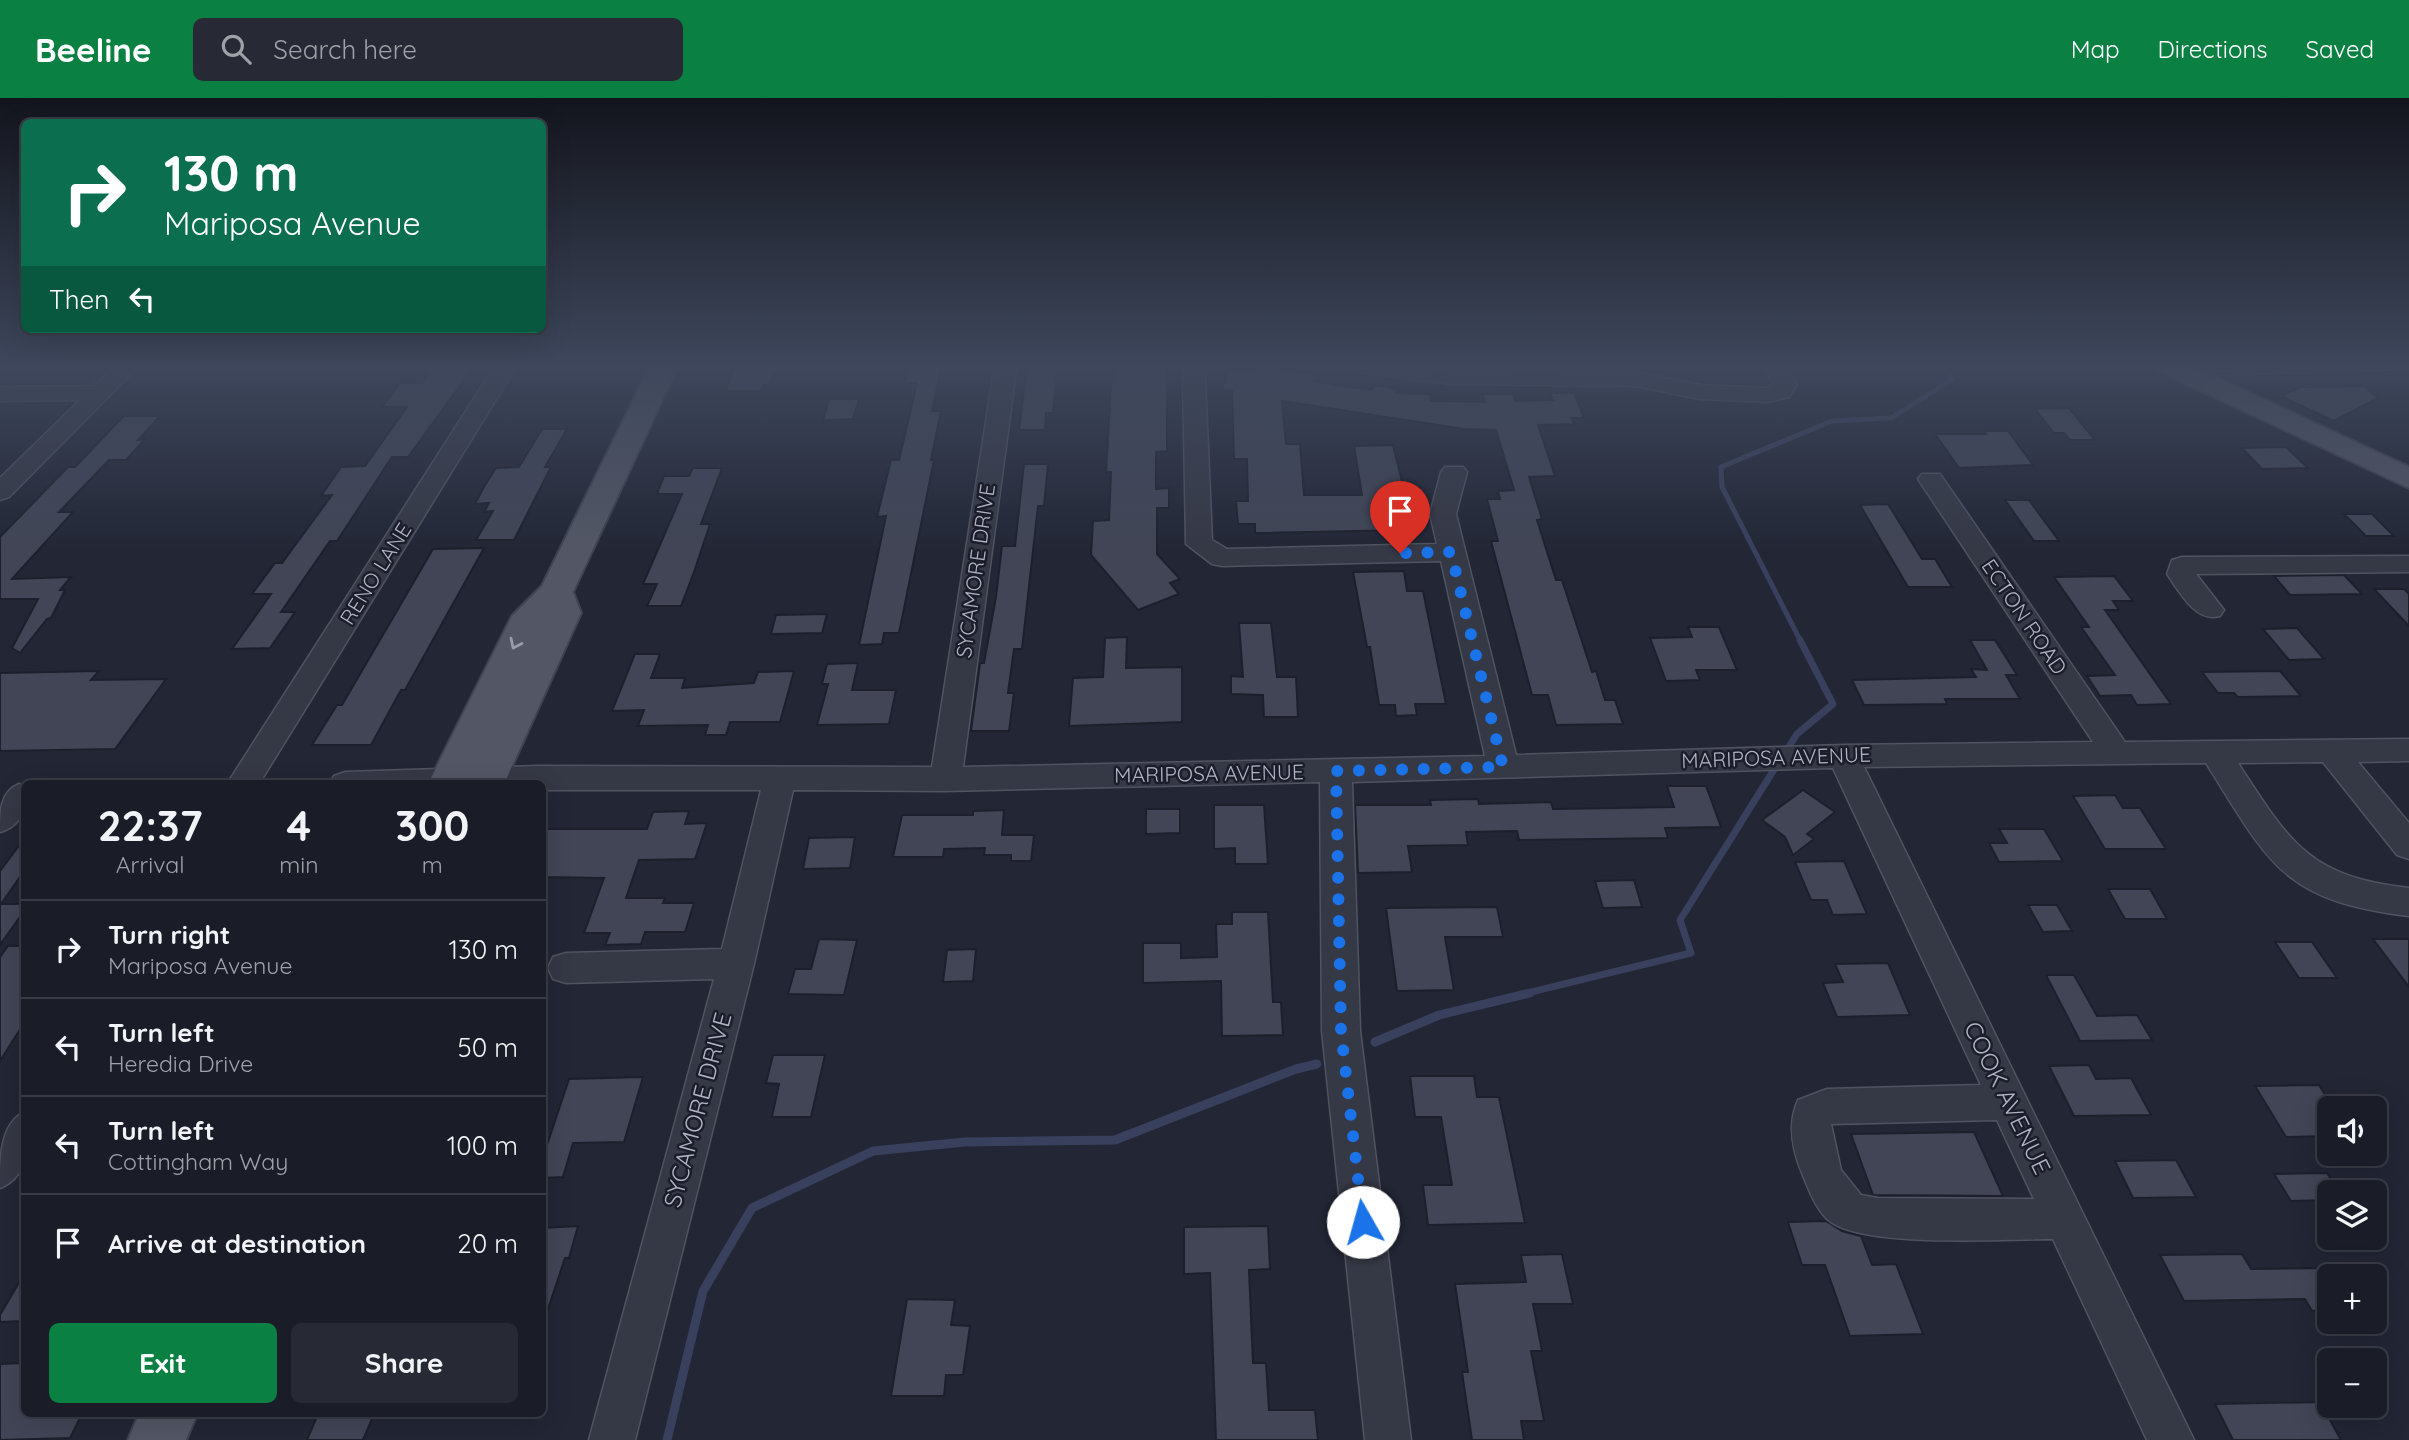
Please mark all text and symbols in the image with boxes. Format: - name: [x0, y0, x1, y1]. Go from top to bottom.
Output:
- search box: [193, 18, 683, 81]
- text: Beeline: [35, 29, 151, 70]
- icon: search: [217, 30, 255, 68]
- text: Search here: [273, 33, 417, 66]
- text: Map: [2071, 34, 2120, 64]
- text: Directions: [2158, 34, 2268, 64]
- text: Saved: [2306, 34, 2374, 64]
- text: 130 m: [164, 142, 298, 203]
- icon: right: [49, 147, 140, 238]
- text: Mariposa Avenue: [164, 203, 421, 243]
- icon: left: [123, 280, 161, 318]
- text: Then: [49, 283, 109, 316]
- pin: [1370, 481, 1430, 553]
- street label: SYCAMORE DRIVE: [950, 482, 1000, 660]
- icon: arrive: [1381, 492, 1419, 530]
- street label: RENO LANE: [334, 518, 417, 629]
- street label: ECTON ROAD: [1977, 554, 2073, 679]
- one-way arrow: [509, 637, 523, 649]
- street label: MARIPOSA AVENUE: [1681, 741, 1871, 773]
- street label: MARIPOSA AVENUE: [1114, 758, 1304, 788]
- text: 22:37: [98, 799, 203, 852]
- text: 4: [287, 799, 311, 852]
- text: 300: [395, 799, 469, 852]
- text: Arrival: [116, 850, 185, 879]
- text: min: [279, 850, 318, 879]
- text: m: [422, 850, 443, 879]
- text: Turn right: [108, 918, 230, 951]
- icon: right: [49, 930, 87, 968]
- text: 130 m: [448, 933, 518, 966]
- text: Mariposa Avenue: [108, 951, 292, 980]
- street label: SYCAMORE DRIVE: [657, 1009, 737, 1210]
- text: Turn left: [108, 1016, 215, 1049]
- street label: COOK AVENUE: [1958, 1016, 2058, 1179]
- icon: left: [49, 1028, 87, 1066]
- text: 50 m: [458, 1031, 518, 1064]
- text: Heredia Drive: [108, 1049, 253, 1078]
- map controls: [2317, 1096, 2387, 1418]
- button: sound: [2317, 1096, 2387, 1166]
- text: Turn left: [108, 1114, 215, 1147]
- icon: left: [49, 1126, 87, 1164]
- text: 100 m: [447, 1129, 518, 1162]
- text: Cottingham Way: [108, 1147, 288, 1176]
- button: layers: [2317, 1180, 2387, 1250]
- position arrow: [1326, 1185, 1400, 1259]
- icon: arrive: [49, 1224, 87, 1262]
- text: Arrive at destination: [108, 1227, 366, 1260]
- text: 20 m: [457, 1227, 518, 1260]
- button: +: [2317, 1264, 2387, 1334]
- button: Exit: [49, 1323, 277, 1403]
- button: Share: [291, 1323, 518, 1403]
- button: −: [2317, 1348, 2387, 1418]

